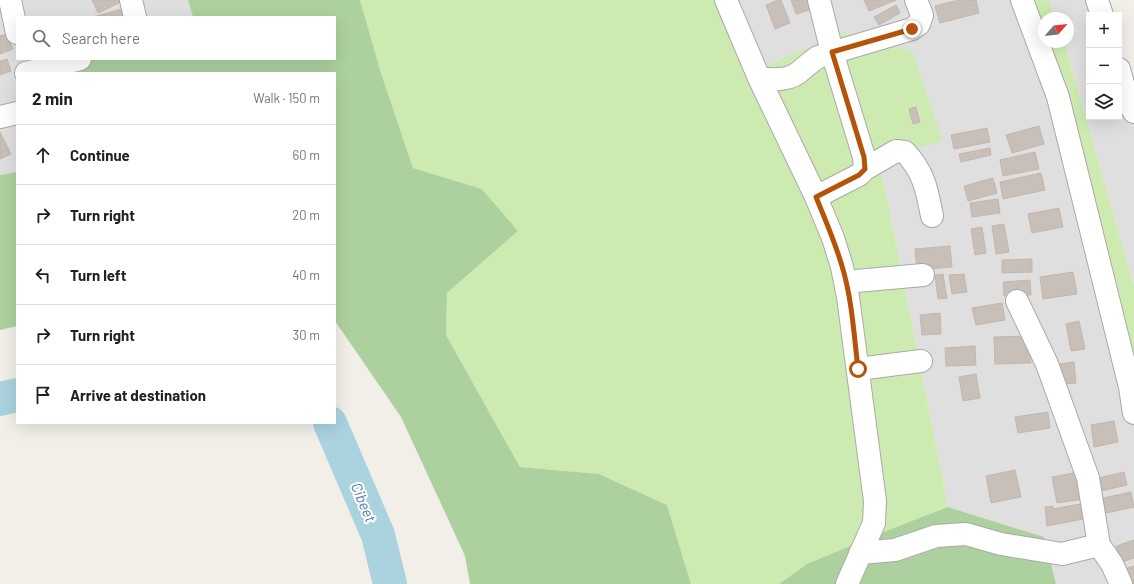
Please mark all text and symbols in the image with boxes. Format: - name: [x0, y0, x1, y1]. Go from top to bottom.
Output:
- north arrow: [1038, 12, 1074, 48]
- map controls: [1086, 12, 1122, 120]
- button: +: [1086, 12, 1122, 48]
- search box: [16, 16, 336, 60]
- route end: [903, 20, 921, 38]
- icon: search: [30, 27, 52, 49]
- text: Search here: [62, 29, 140, 47]
- button: −: [1086, 48, 1122, 84]
- button: layers: [1086, 84, 1122, 120]
- text: 2 min: [32, 88, 73, 108]
- text: Walk · 150 m: [253, 90, 320, 106]
- icon: ahead: [32, 144, 54, 166]
- text: Continue: [70, 146, 130, 164]
- text: 60 m: [293, 147, 320, 163]
- icon: right: [32, 204, 54, 226]
- text: Turn right: [70, 206, 135, 224]
- text: 20 m: [292, 207, 320, 223]
- icon: left: [32, 264, 54, 286]
- text: Turn left: [70, 266, 126, 284]
- text: 40 m: [292, 267, 320, 283]
- icon: right: [32, 324, 54, 346]
- text: Turn right: [70, 326, 135, 344]
- text: 30 m: [293, 327, 320, 343]
- route start: [849, 360, 867, 378]
- icon: arrive: [32, 384, 54, 406]
- text: Arrive at destination: [70, 386, 206, 404]
- water label: Cibeet: [348, 480, 381, 525]

